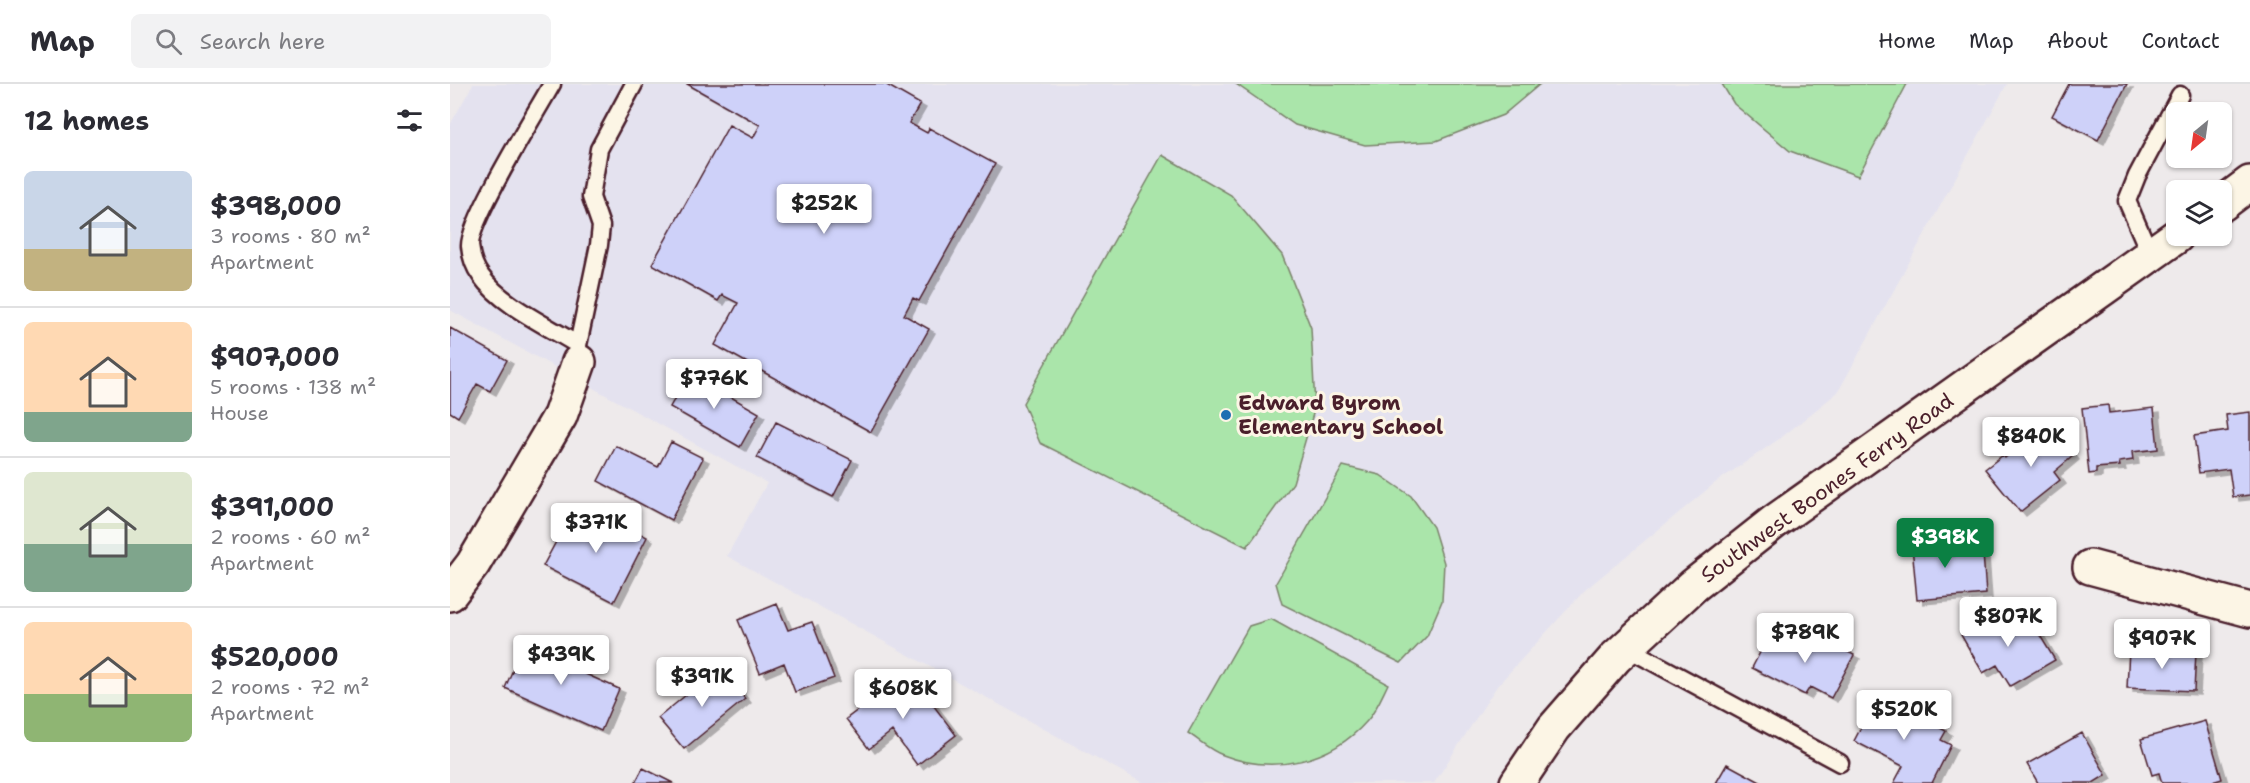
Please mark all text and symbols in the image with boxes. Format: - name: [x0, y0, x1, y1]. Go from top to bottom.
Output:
- search box: [131, 14, 551, 68]
- text: Map: [30, 22, 95, 60]
- icon: search: [152, 25, 185, 58]
- text: Search here: [200, 27, 325, 56]
- text: Home: [1878, 27, 1936, 55]
- text: Map: [1969, 27, 2014, 55]
- text: About: [2047, 27, 2108, 55]
- text: Contact: [2141, 27, 2220, 55]
- north arrow: [2166, 102, 2232, 168]
- map controls: [2166, 102, 2232, 246]
- text: 12 homes: [24, 103, 149, 138]
- icon: filters: [393, 104, 426, 137]
- button: layers: [2166, 180, 2232, 246]
- pin: $252K: [782, 184, 866, 235]
- text: $398,000: [210, 188, 342, 223]
- text: $252K: [791, 190, 857, 216]
- icon: home: [72, 195, 144, 267]
- text: 3 rooms · 80 m²: [210, 223, 371, 249]
- text: Apartment: [210, 249, 314, 275]
- text: $907,000: [210, 339, 340, 374]
- icon: home: [72, 346, 144, 418]
- pin: $776K: [672, 359, 756, 410]
- text: $776K: [680, 365, 748, 391]
- text: 5 rooms · 138 m²: [210, 374, 376, 400]
- street label: Southwest Boones Ferry Road: [1695, 387, 1959, 589]
- place label: Edward Byrom Elementary School: [1238, 389, 1443, 441]
- text: House: [210, 400, 269, 426]
- marker: Edward Byrom Elementary School: [1219, 408, 1233, 422]
- pin: $840K: [1989, 417, 2073, 468]
- text: $840K: [1996, 423, 2066, 449]
- text: $391,000: [210, 489, 334, 524]
- icon: home: [72, 496, 144, 568]
- pin: $371K: [554, 503, 638, 554]
- text: $371K: [565, 509, 627, 535]
- pin: $398K: [1903, 518, 1987, 569]
- text: 2 rooms · 60 m²: [210, 524, 370, 550]
- text: $398K: [1911, 524, 1979, 550]
- text: Apartment: [210, 550, 314, 576]
- pin: $807K: [1966, 597, 2050, 648]
- text: $807K: [1974, 603, 2042, 629]
- pin: $789K: [1763, 613, 1847, 664]
- text: $789K: [1771, 619, 1839, 645]
- pin: $907K: [2120, 619, 2204, 670]
- text: $907K: [2128, 625, 2196, 651]
- pin: $439K: [519, 635, 603, 686]
- text: $520,000: [210, 639, 339, 674]
- text: $439K: [527, 641, 595, 667]
- icon: home: [72, 646, 144, 718]
- pin: $391K: [660, 657, 744, 708]
- text: $391K: [670, 663, 734, 689]
- pin: $608K: [861, 669, 945, 720]
- text: 2 rooms · 72 m²: [210, 674, 369, 700]
- text: $608K: [868, 675, 938, 701]
- pin: $520K: [1862, 690, 1946, 741]
- text: $520K: [1871, 696, 1937, 722]
- text: Apartment: [210, 700, 314, 726]

